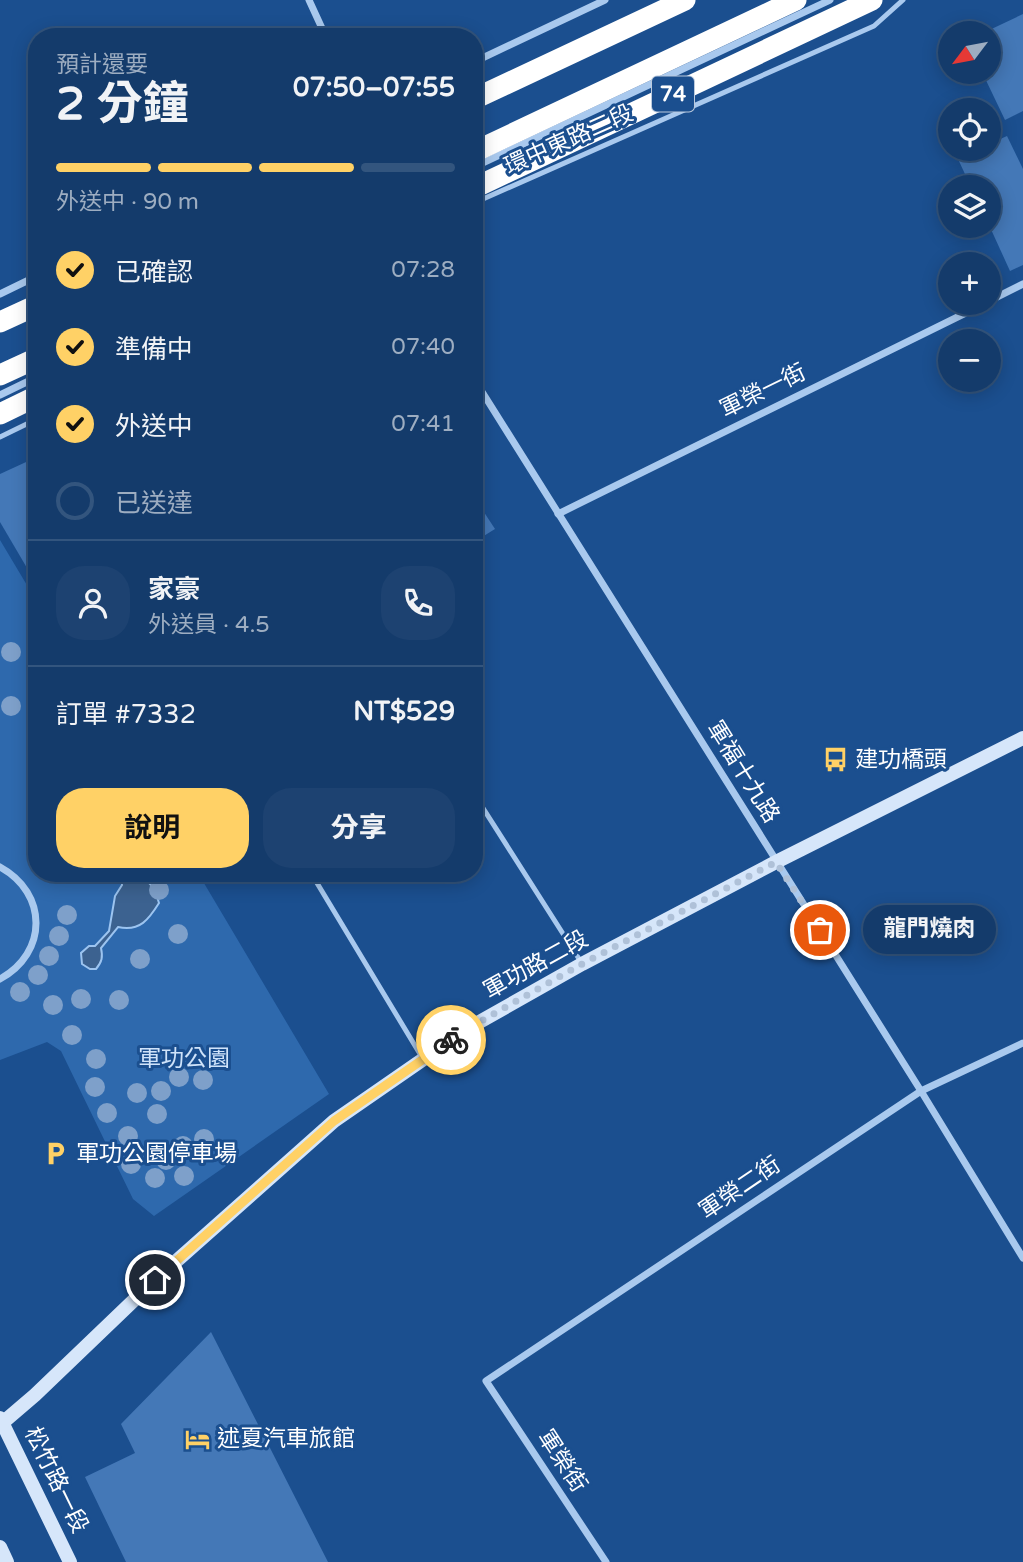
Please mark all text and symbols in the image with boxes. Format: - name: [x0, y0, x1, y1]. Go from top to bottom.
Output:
- north arrow: [938, 21, 1001, 84]
- map controls: [938, 21, 1001, 392]
- text: 預計還要: [56, 51, 148, 79]
- text: 07:50–07:55: [293, 72, 455, 103]
- road number: 74: [652, 76, 694, 112]
- text: 2 分鐘: [56, 77, 189, 132]
- button: locate: [938, 98, 1001, 161]
- street label: 環中東路二段: [500, 99, 638, 181]
- button: layers: [938, 175, 1001, 238]
- text: 外送中 · 90 m: [56, 188, 199, 216]
- icon: check: [56, 251, 94, 289]
- button: +: [938, 252, 1001, 315]
- text: 07:28: [391, 256, 455, 284]
- text: 已確認: [115, 257, 193, 288]
- icon: check: [56, 328, 94, 366]
- button: −: [938, 329, 1001, 392]
- text: 07:40: [391, 333, 455, 361]
- text: 準備中: [115, 334, 193, 365]
- street label: 軍榮一街: [716, 358, 810, 424]
- icon: check: [56, 405, 94, 443]
- text: 07:41: [391, 410, 455, 438]
- text: 外送中: [115, 411, 193, 442]
- text: 已送達: [115, 488, 193, 519]
- button: person: [56, 566, 130, 640]
- button: phone: [381, 566, 455, 640]
- text: 家豪: [148, 574, 200, 605]
- text: 外送員 · 4.5: [148, 611, 270, 639]
- text: NT$529: [353, 696, 455, 727]
- text: 訂單 #7332: [56, 699, 196, 730]
- street label: 軍福十九路: [701, 716, 785, 828]
- bus stop icon: 建功橋頭: [821, 746, 849, 774]
- place label: 建功橋頭: [855, 746, 947, 774]
- button: 說明: [56, 788, 249, 868]
- button: 分享: [263, 788, 455, 868]
- pin: [790, 900, 850, 960]
- callout: 龍門燒肉: [862, 906, 995, 954]
- icon: bag: [801, 911, 839, 949]
- text: 龍門燒肉: [884, 915, 976, 943]
- street label: 軍功路二段: [479, 925, 593, 1005]
- courier: [416, 1005, 486, 1075]
- icon: bike: [432, 1021, 470, 1059]
- park label: 軍功公園: [138, 1045, 230, 1073]
- parking icon: 軍功公園停車場: [42, 1140, 70, 1168]
- place label: 軍功公園停車場: [76, 1140, 237, 1168]
- street label: 軍榮二街: [694, 1151, 786, 1225]
- pin: [125, 1250, 185, 1310]
- icon: home: [136, 1261, 174, 1299]
- street label: 松竹路一段: [18, 1422, 94, 1538]
- street label: 軍榮街: [531, 1424, 593, 1498]
- hotel icon: 述夏汽車旅館: [183, 1425, 211, 1453]
- place label: 述夏汽車旅館: [217, 1425, 355, 1453]

